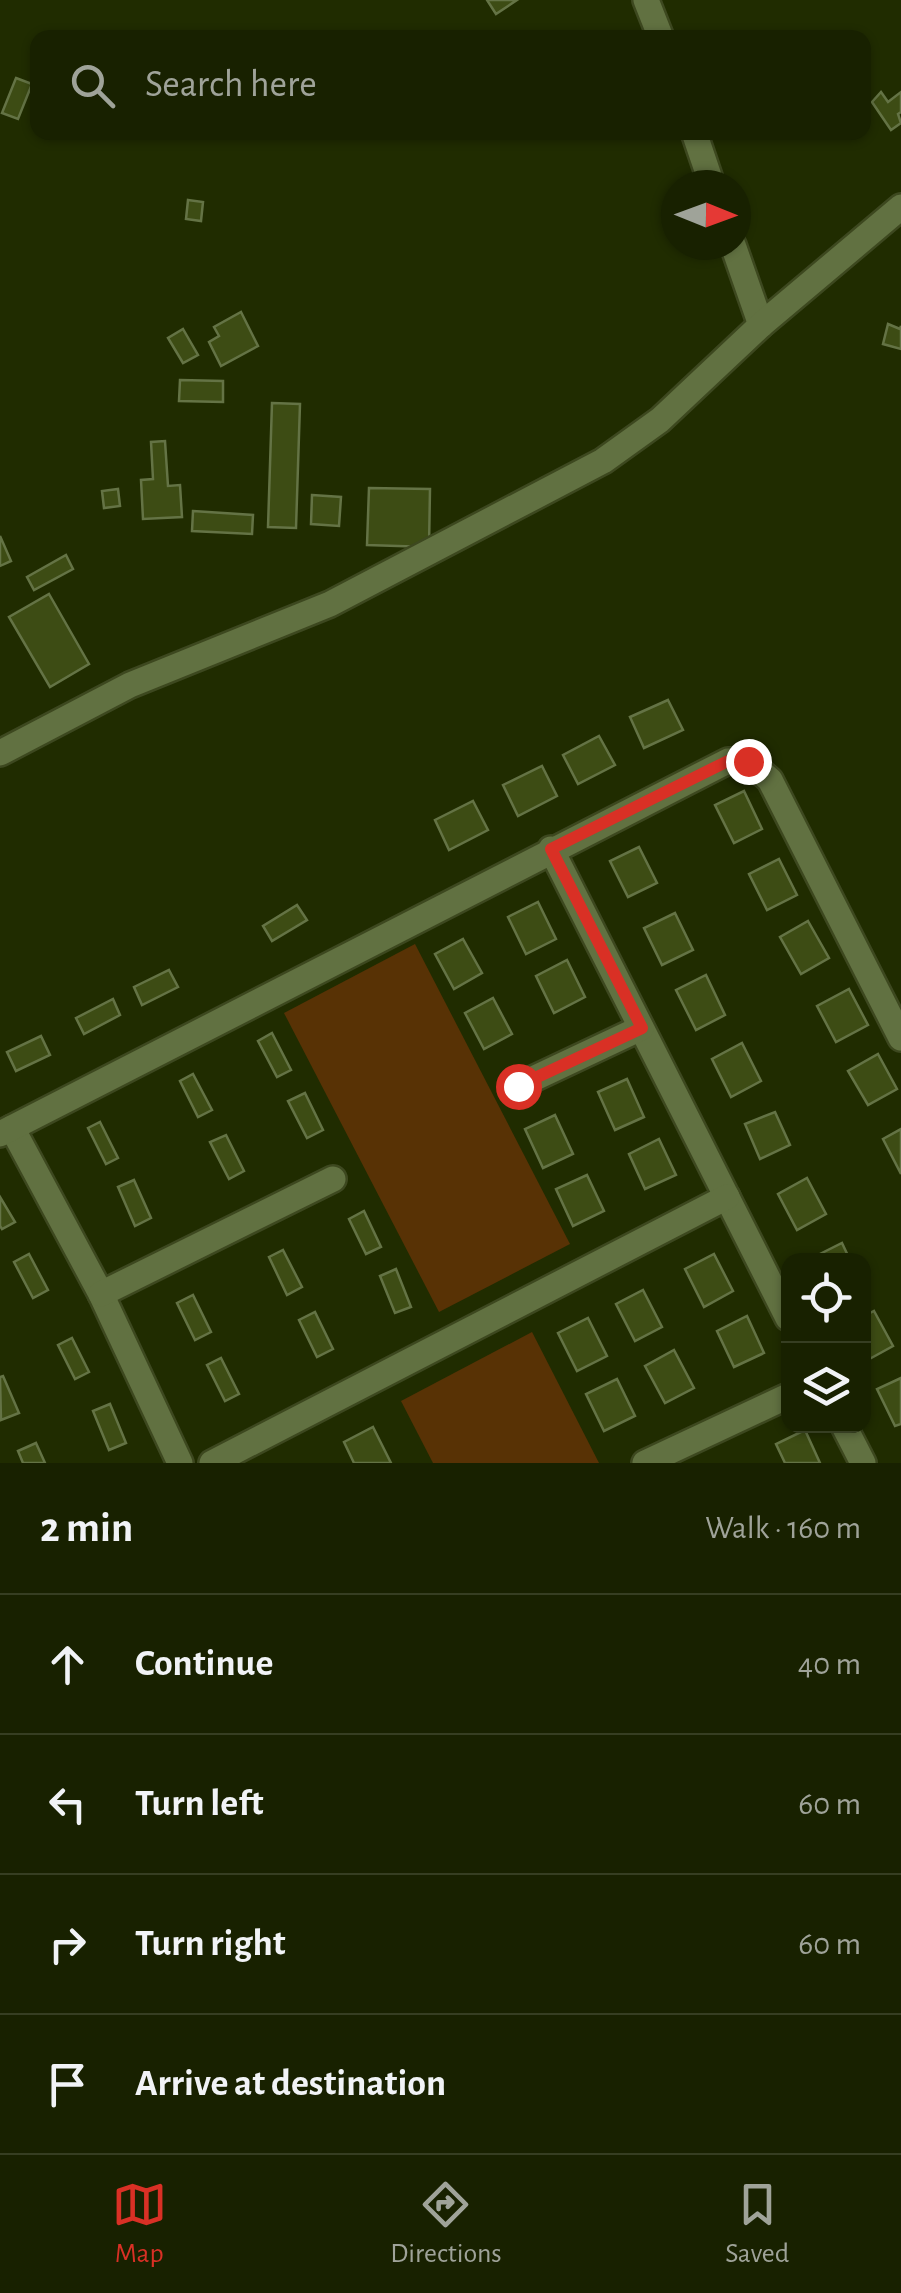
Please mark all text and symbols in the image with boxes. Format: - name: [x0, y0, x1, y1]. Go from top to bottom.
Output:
- search box: [30, 30, 871, 140]
- icon: search: [65, 58, 120, 113]
- text: Search here: [145, 66, 317, 104]
- north arrow: [661, 170, 751, 260]
- route end: [726, 739, 772, 785]
- route start: [496, 1064, 542, 1110]
- map controls: [781, 1253, 871, 1433]
- button: locate: [781, 1253, 871, 1343]
- button: layers: [781, 1343, 871, 1433]
- text: 2 min: [40, 1507, 133, 1549]
- text: Walk · 160 m: [705, 1512, 861, 1544]
- icon: ahead: [40, 1637, 95, 1692]
- text: Continue: [135, 1645, 273, 1683]
- text: 40 m: [798, 1648, 861, 1680]
- icon: left: [40, 1777, 95, 1832]
- text: Turn left: [135, 1785, 263, 1823]
- text: 60 m: [798, 1788, 861, 1820]
- icon: right: [40, 1917, 95, 1972]
- text: Turn right: [135, 1925, 285, 1963]
- text: 60 m: [798, 1928, 861, 1960]
- icon: arrive: [40, 2057, 95, 2112]
- text: Arrive at destination: [135, 2065, 446, 2103]
- tab: Map: [112, 2177, 167, 2271]
- tab: Directions: [390, 2177, 502, 2271]
- tab: Saved: [725, 2177, 789, 2271]

